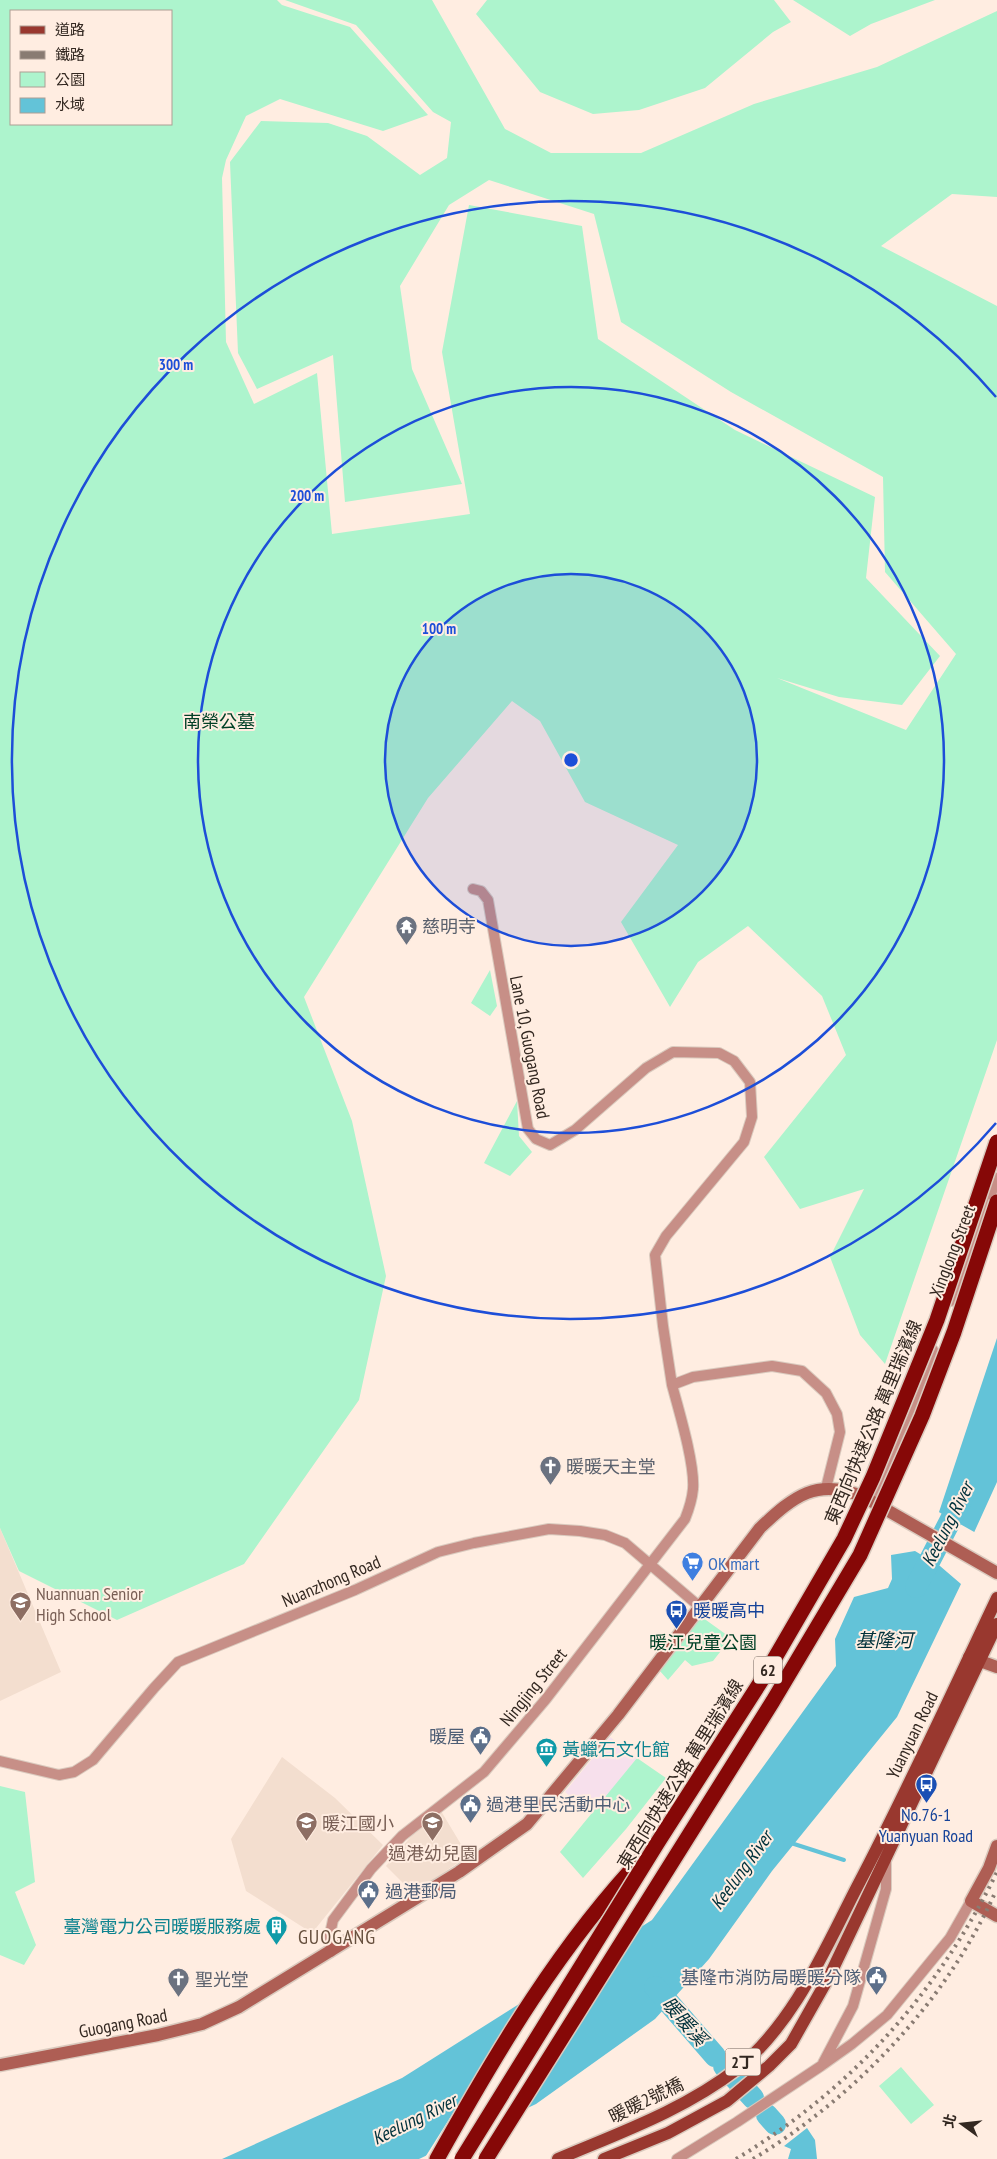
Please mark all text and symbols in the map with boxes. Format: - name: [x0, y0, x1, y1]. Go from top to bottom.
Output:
- legend: [10, 10, 172, 125]
- text: 道路: [55, 20, 85, 39]
- text: 鐵路: [55, 45, 85, 64]
- text: 公園: [55, 70, 85, 89]
- text: 水域: [55, 95, 85, 114]
- text: 300 m: [159, 355, 193, 374]
- text: 200 m: [290, 486, 324, 505]
- text: 100 m: [422, 619, 456, 638]
- park label: 南榮公墓: [183, 710, 255, 733]
- centre of rings: [562, 751, 580, 769]
- temple icon: 慈明寺: [394, 914, 418, 945]
- place label: 慈明寺: [422, 915, 476, 938]
- street label: Lane 10, Guogang Road: [505, 973, 555, 1121]
- street label: Xinglong Street: [924, 1201, 980, 1301]
- street label: 東西向快速公路 萬里瑞濱線: [819, 1316, 927, 1528]
- church icon: 暖暖天主堂: [538, 1454, 562, 1485]
- place label: 暖暖天主堂: [566, 1455, 656, 1478]
- water label: Keelung River: [916, 1475, 980, 1570]
- street label: Nuanzhong Road: [278, 1550, 384, 1612]
- supermarket icon: OK mart: [680, 1551, 704, 1582]
- place label: OK mart: [708, 1552, 759, 1575]
- place label: Nuannuan Senior High School: [36, 1582, 143, 1626]
- school or university icon: Nuannuan Senior High School: [8, 1591, 32, 1622]
- bus stop icon: 暖暖高中: [665, 1598, 689, 1629]
- place label: 暖暖高中: [693, 1599, 765, 1622]
- water label: 基隆河: [855, 1628, 916, 1652]
- park label: 暖江兒童公園: [649, 1631, 757, 1654]
- street label: Ningjing Street: [495, 1643, 571, 1731]
- road number: 62: [754, 1656, 782, 1684]
- street label: 東西向快速公路 萬里瑞濱線: [612, 1675, 748, 1873]
- street label: Yuanyuan Road: [881, 1688, 943, 1782]
- public building icon: 暖屋: [469, 1724, 493, 1755]
- place label: 暖屋: [429, 1725, 465, 1748]
- museum icon: 黃蠟石文化館: [534, 1737, 558, 1768]
- place label: 黃蠟石文化館: [562, 1738, 670, 1761]
- bus stop icon: No.76-1 Yuanyuan Road: [914, 1772, 938, 1803]
- public building icon: 過港里民活動中心: [458, 1792, 482, 1823]
- place label: 過港里民活動中心: [486, 1793, 630, 1816]
- place label: No.76-1 Yuanyuan Road: [879, 1803, 973, 1847]
- school or university icon: 暖江國小: [294, 1811, 318, 1842]
- school or university icon: 過港幼兒園: [421, 1811, 445, 1842]
- place label: 暖江國小: [322, 1812, 394, 1835]
- water label: Keelung River: [705, 1824, 779, 1914]
- place label: 過港幼兒園: [388, 1842, 478, 1865]
- public building icon: 過港郵局: [357, 1879, 381, 1910]
- place label: 過港郵局: [385, 1880, 457, 1903]
- building icon: 臺灣電力公司暖暖服務處: [265, 1914, 289, 1945]
- place label: 臺灣電力公司暖暖服務處: [63, 1915, 261, 1938]
- district label: GUOGANG: [298, 1924, 376, 1950]
- public building icon: 基隆市消防局暖暖分隊: [865, 1965, 889, 1996]
- place label: 基隆市消防局暖暖分隊: [681, 1966, 861, 1989]
- church icon: 聖光堂: [167, 1967, 191, 1998]
- place label: 聖光堂: [195, 1968, 249, 1991]
- water label: 暖暖溪: [657, 1992, 715, 2053]
- street label: Guogang Road: [77, 2003, 169, 2043]
- road number: 2丁: [726, 2048, 760, 2076]
- street label: 暖暖2號橋: [605, 2072, 687, 2128]
- water label: Keelung River: [368, 2087, 463, 2150]
- north arrow: [937, 2099, 987, 2149]
- text: 北: [939, 2112, 960, 2130]

